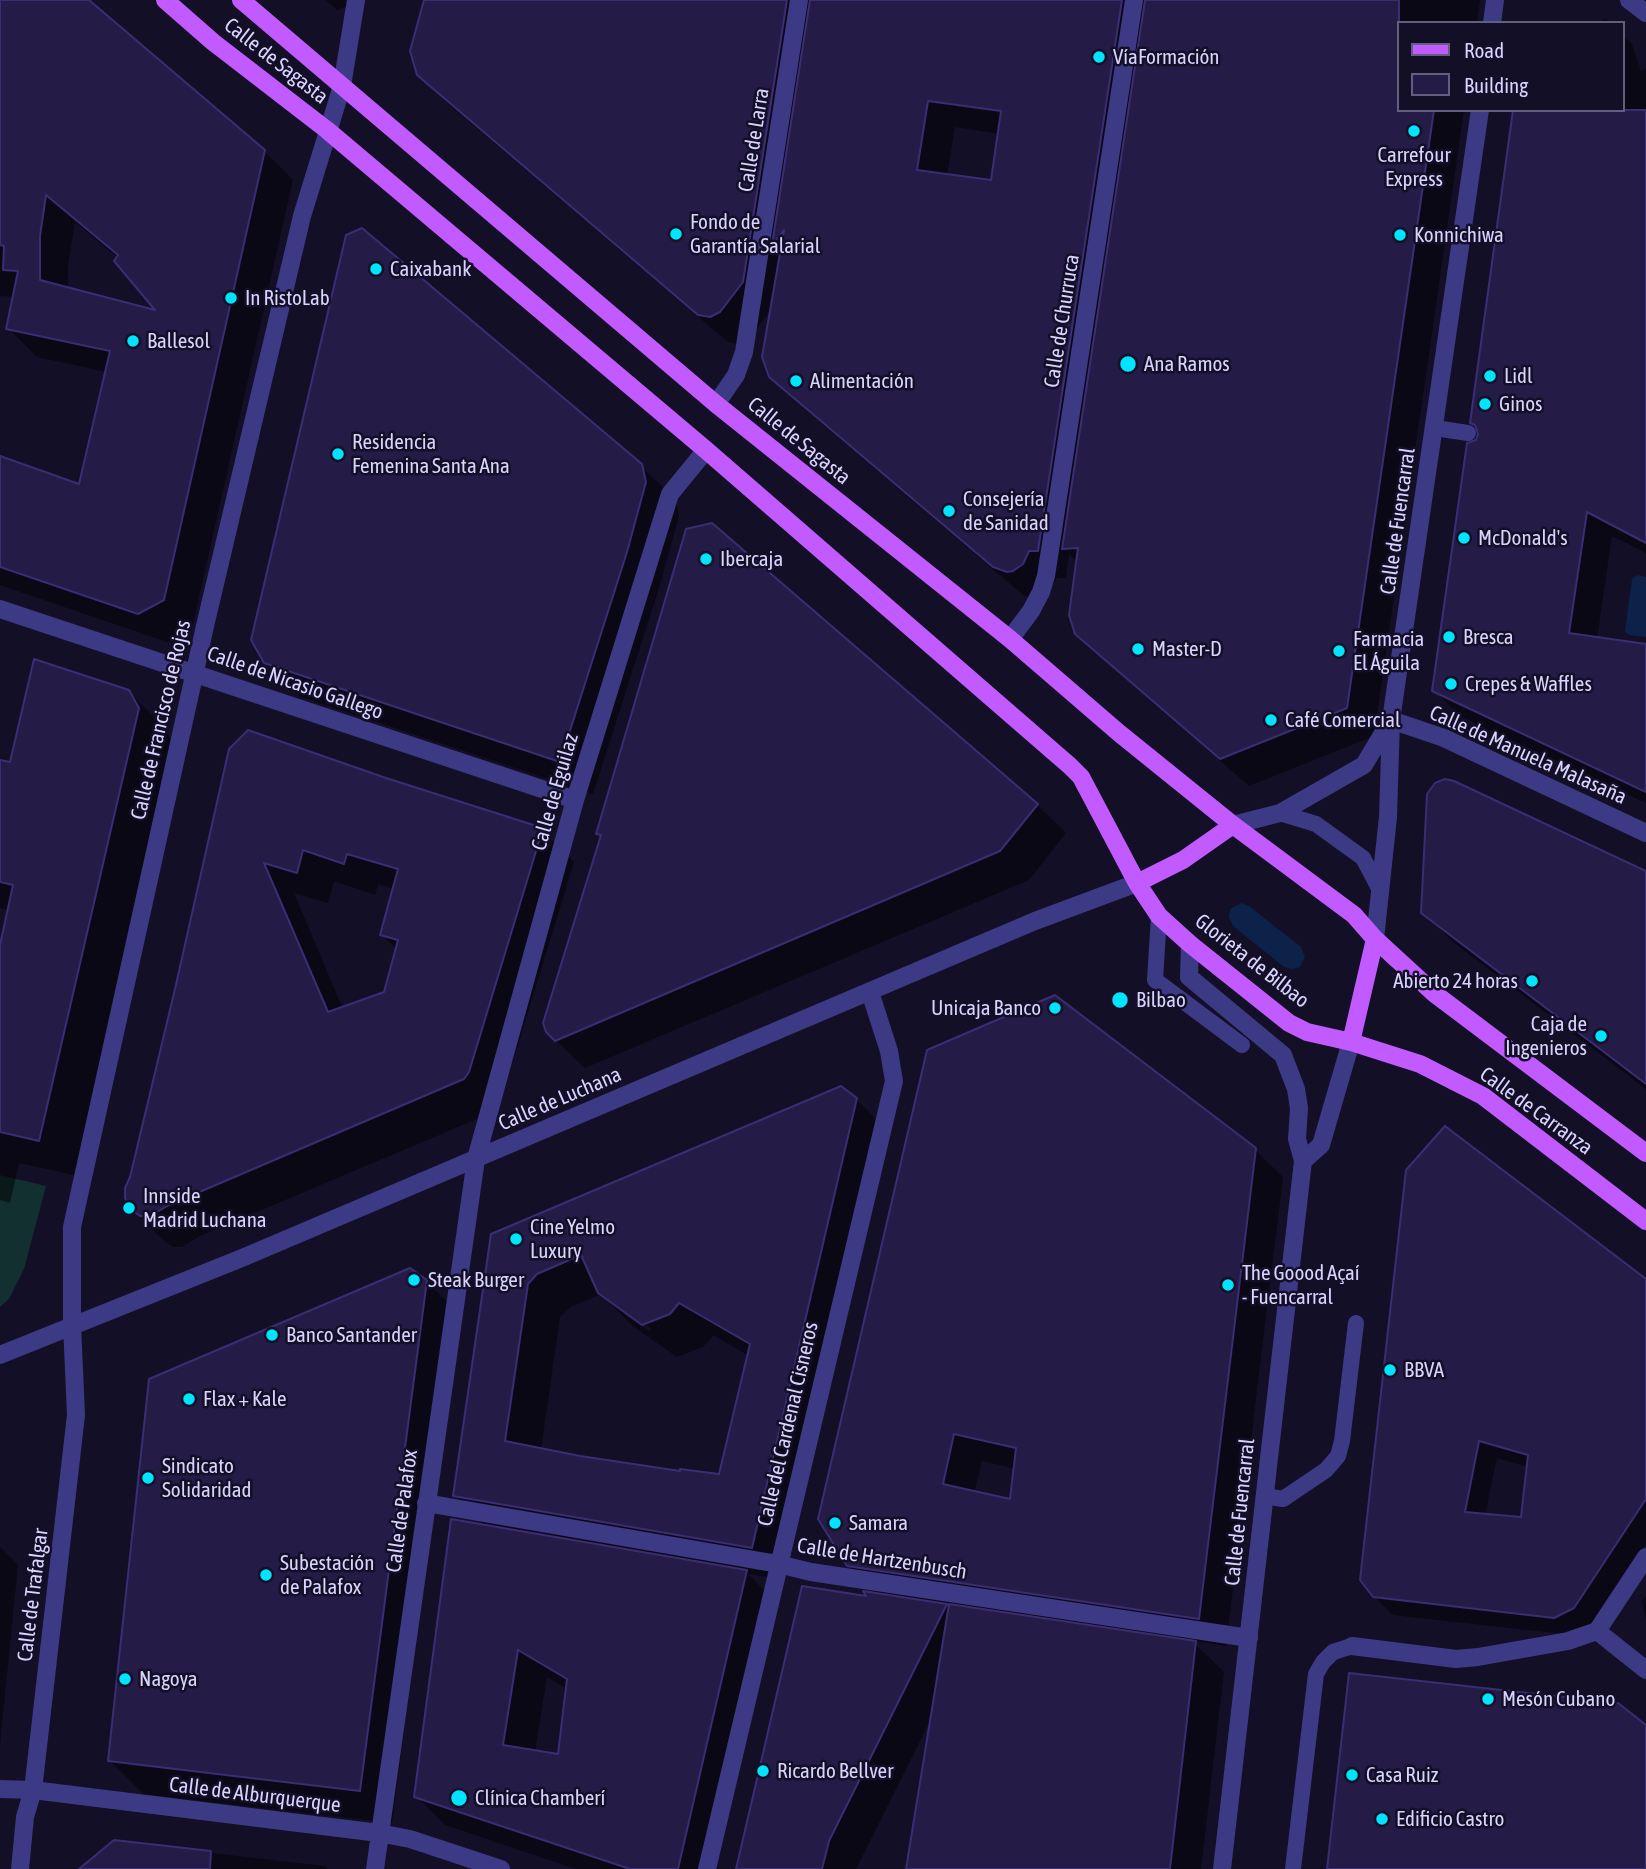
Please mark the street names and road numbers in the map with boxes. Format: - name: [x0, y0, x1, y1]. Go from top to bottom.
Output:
- street label: Calle de Sagasta: [219, 13, 333, 109]
- street label: Calle de Larra: [733, 86, 775, 194]
- street label: Calle de Churruca: [1039, 252, 1085, 390]
- street label: Calle de Sagasta: [742, 392, 856, 490]
- street label: Calle de Fuencarral: [1375, 446, 1421, 596]
- street label: Calle de Francisco de Rojas: [126, 618, 196, 822]
- street label: Calle de Nicasio Gallego: [204, 641, 386, 725]
- street label: Calle de Manuela Malasaña: [1426, 700, 1630, 810]
- street label: Calle de Eguilaz: [526, 730, 584, 854]
- street label: Glorieta de Bilbao: [1190, 909, 1314, 1013]
- street label: Calle de Luchana: [495, 1062, 625, 1136]
- street label: Calle de Carranza: [1475, 1062, 1597, 1160]
- street label: Calle del Cardenal Cisneros: [752, 1320, 824, 1528]
- street label: Calle de Fuencarral: [1220, 1437, 1260, 1587]
- street label: Calle de Palafox: [381, 1448, 423, 1574]
- street label: Calle de Trafalgar: [12, 1527, 54, 1663]
- street label: Calle de Hartzenbusch: [795, 1533, 969, 1585]
- street label: Calle de Alburquerque: [168, 1772, 342, 1818]

